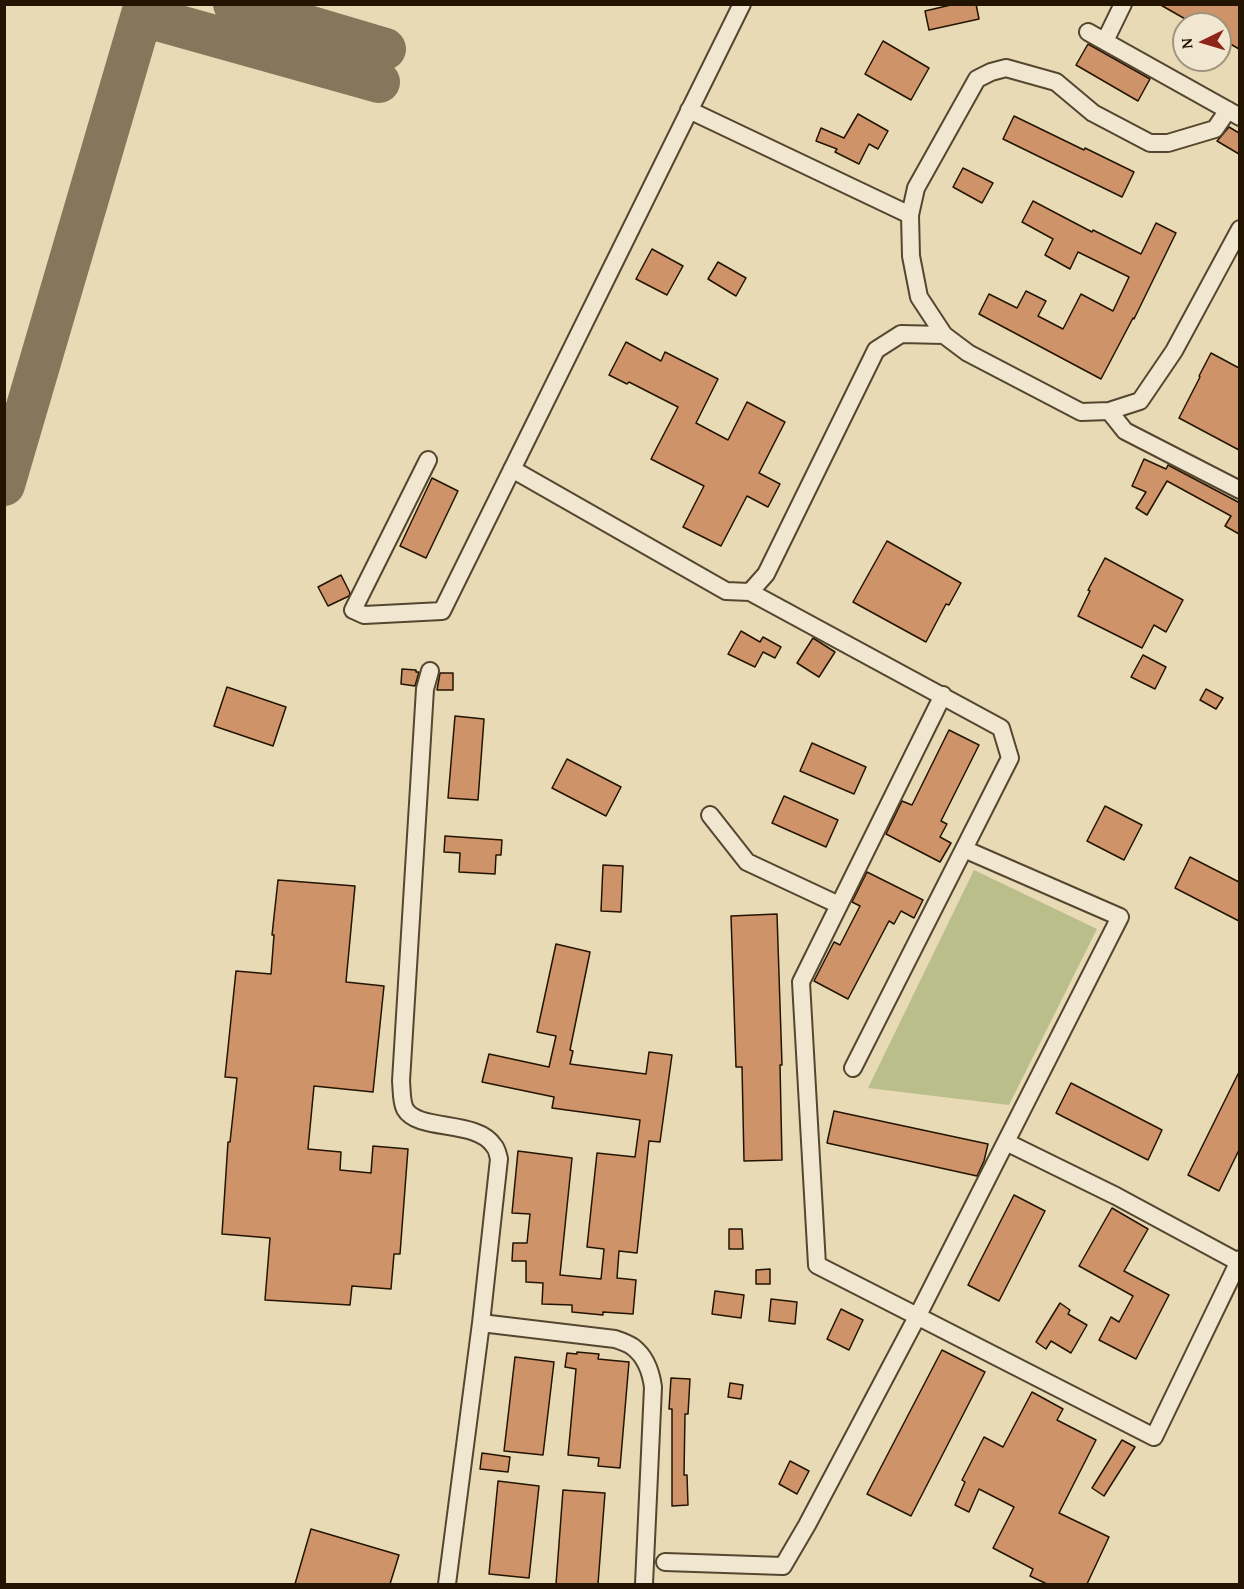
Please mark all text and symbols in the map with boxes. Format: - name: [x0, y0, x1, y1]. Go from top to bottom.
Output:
- north arrow: [1172, 12, 1232, 72]
- text: N: [1174, 37, 1198, 50]

